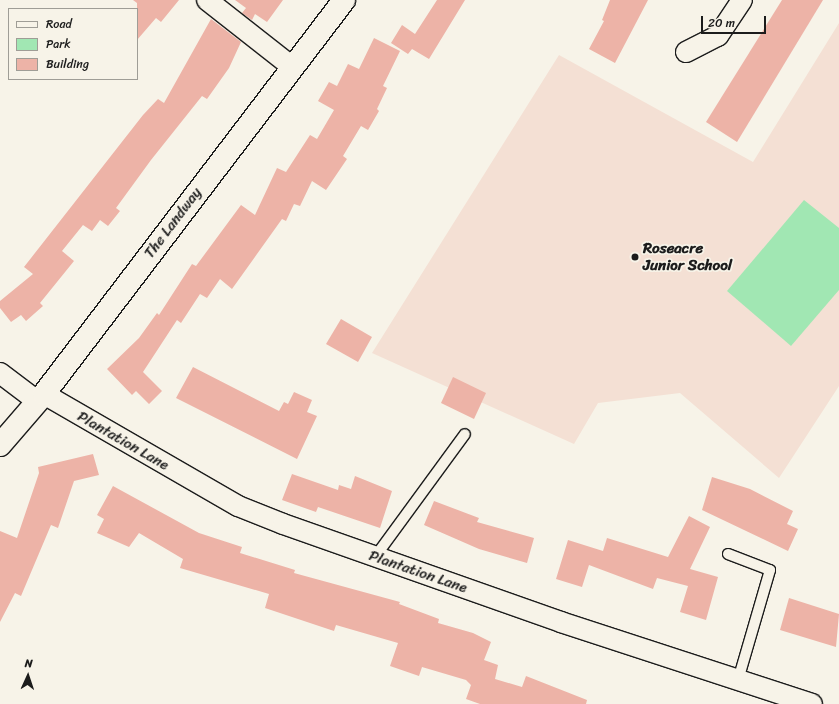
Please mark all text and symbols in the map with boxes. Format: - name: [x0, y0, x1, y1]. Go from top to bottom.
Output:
- legend: [8, 8, 138, 80]
- scale bar: [703, 8, 768, 34]
- text: 20 m: [708, 12, 735, 34]
- text: Road: [46, 13, 72, 35]
- text: Park: [46, 33, 71, 55]
- text: Building: [46, 53, 89, 75]
- street label: The Landway: [141, 184, 205, 262]
- place label: Roseacre Junior School: [643, 239, 732, 274]
- marker: Roseacre Junior School: [630, 252, 640, 262]
- street label: Plantation Lane: [74, 407, 172, 475]
- street label: Plantation Lane: [366, 547, 470, 597]
- text: N: [24, 654, 33, 673]
- north arrow: [8, 656, 48, 696]

